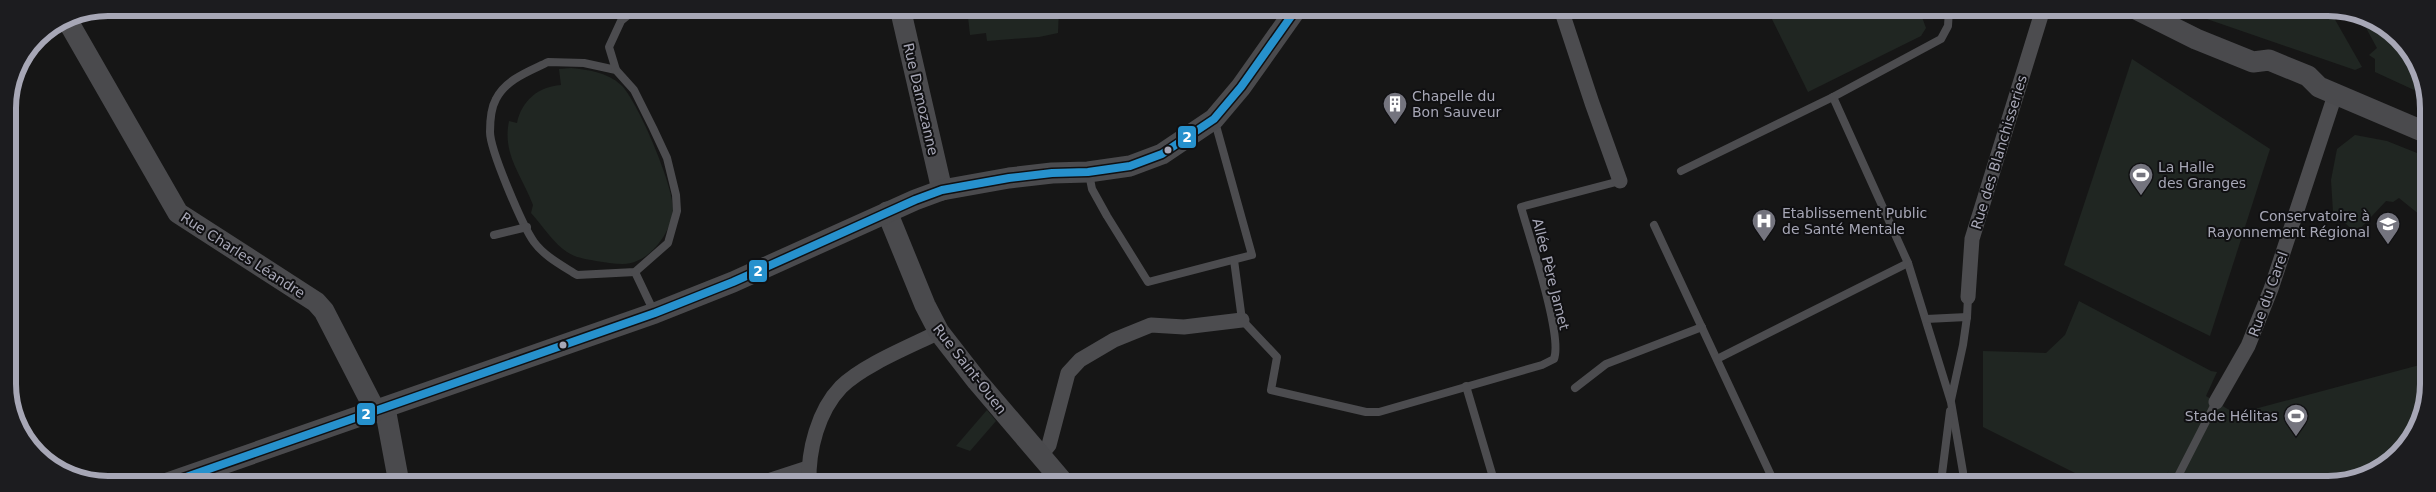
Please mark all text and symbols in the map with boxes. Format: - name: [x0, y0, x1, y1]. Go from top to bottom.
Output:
- street label: Rue Damozanne: [900, 41, 942, 157]
- street label: Rue des Blanchisseries: [1968, 73, 2030, 231]
- place label: Chapelle du Bon Sauveur: [1412, 88, 1502, 120]
- building icon: Chapelle du Bon Sauveur: [1382, 91, 1408, 125]
- line badge: 2: [1177, 125, 1197, 149]
- text: 2: [1182, 129, 1192, 145]
- unlabelled marker: [1163, 145, 1173, 155]
- place label: La Halle des Granges: [2158, 159, 2246, 191]
- sports icon: La Halle des Granges: [2128, 162, 2154, 196]
- place label: Etablissement Public de Santé Mentale: [1782, 205, 1927, 237]
- hospital icon: Etablissement Public de Santé Mentale: [1751, 208, 1777, 242]
- place label: Conservatoire à Rayonnement Régional: [2207, 208, 2370, 240]
- street label: Rue Charles Léandre: [178, 209, 308, 301]
- school or university icon: Conservatoire à Rayonnement Régional: [2375, 211, 2401, 245]
- street label: Allée Père Jamet: [1529, 216, 1573, 332]
- street label: Rue du Carel: [2245, 249, 2291, 339]
- line badge: 2: [748, 259, 768, 283]
- text: 2: [753, 263, 763, 279]
- street label: Rue Saint-Ouen: [930, 321, 1010, 417]
- unlabelled marker: [558, 340, 568, 350]
- line badge: 2: [356, 402, 376, 426]
- sports icon: Stade Hélitas: [2283, 403, 2309, 437]
- text: 2: [361, 406, 371, 422]
- place label: Stade Hélitas: [2185, 408, 2278, 424]

